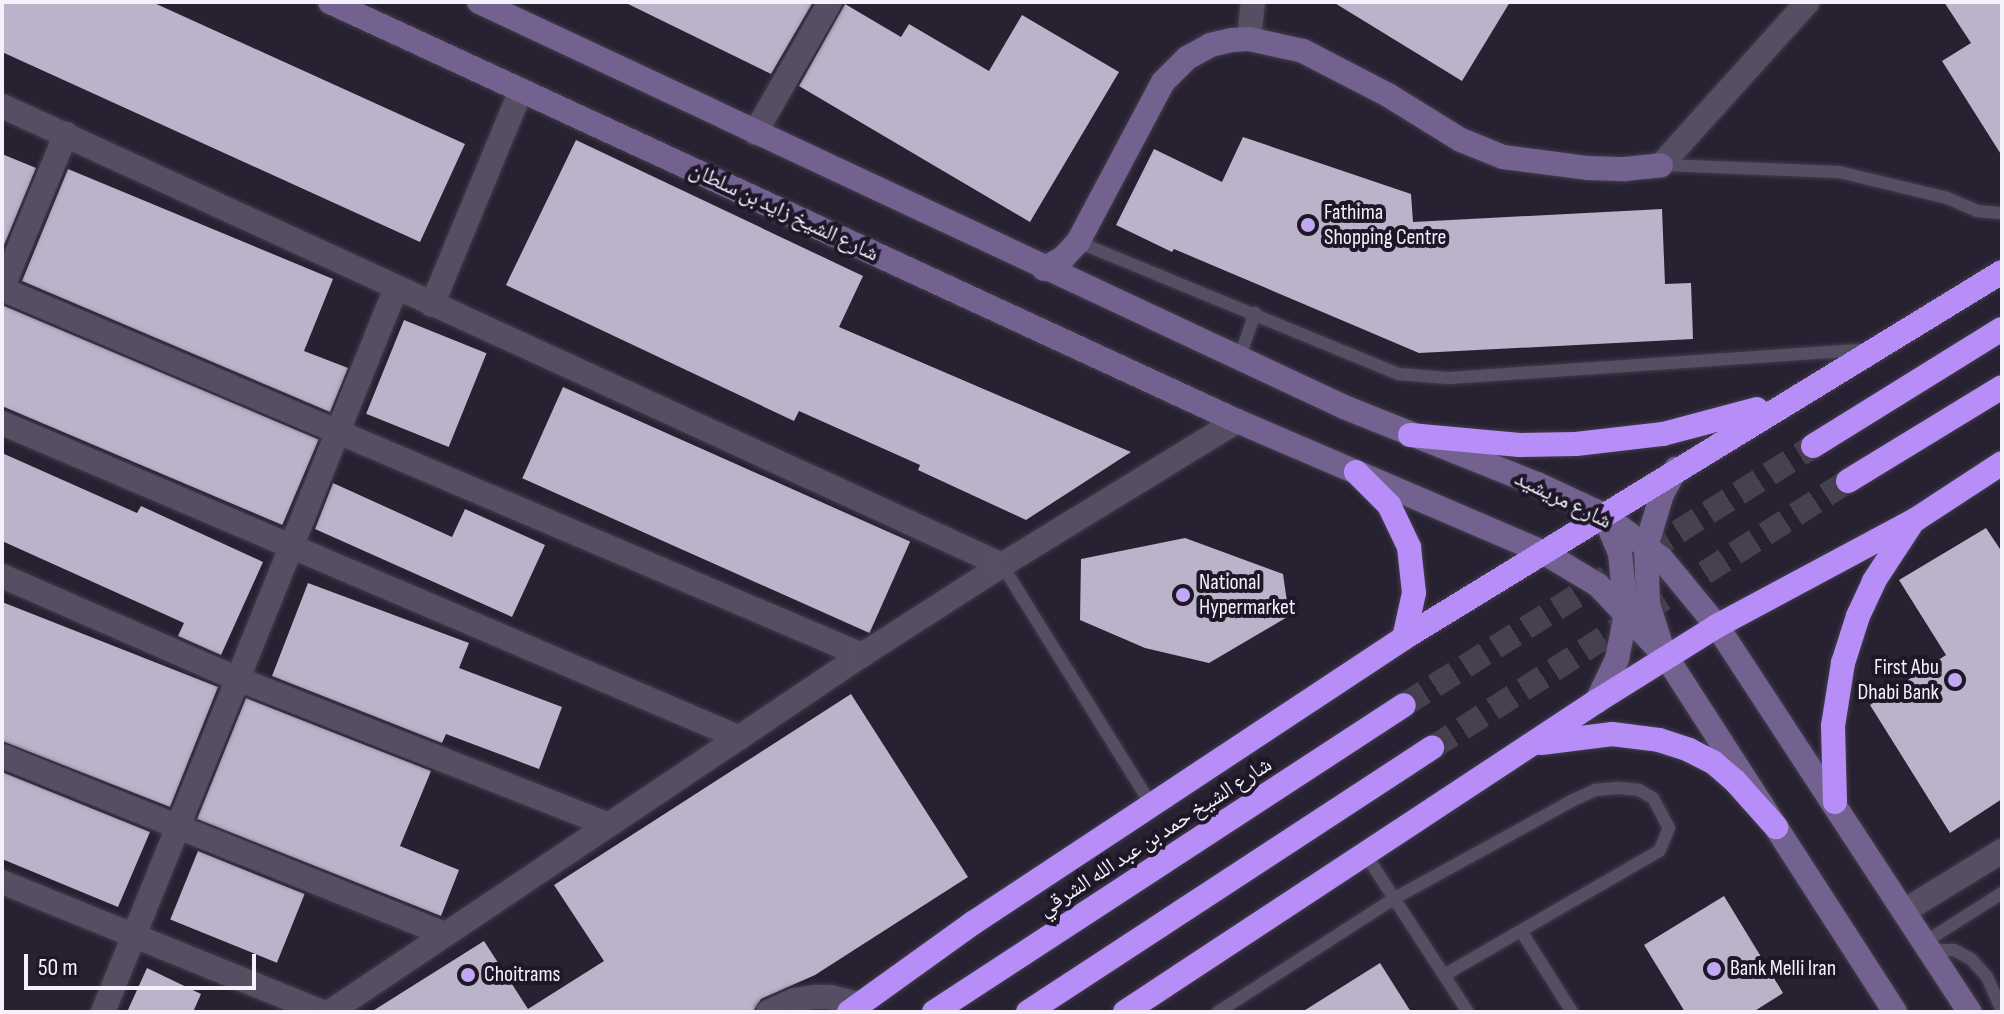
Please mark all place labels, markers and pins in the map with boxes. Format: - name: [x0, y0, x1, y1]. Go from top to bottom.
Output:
- place label: Fathima Shopping Centre: [1324, 199, 1446, 250]
- marker: Fathima Shopping Centre: [1299, 216, 1317, 234]
- place label: National Hypermarket: [1199, 569, 1295, 620]
- marker: National Hypermarket: [1174, 586, 1192, 604]
- place label: First Abu Dhabi Bank: [1857, 654, 1939, 706]
- marker: First Abu Dhabi Bank: [1946, 671, 1964, 689]
- place label: Bank Melli Iran: [1730, 956, 1836, 982]
- marker: Bank Melli Iran: [1705, 960, 1723, 978]
- place label: Choitrams: [484, 962, 560, 988]
- marker: Choitrams: [459, 966, 477, 984]

